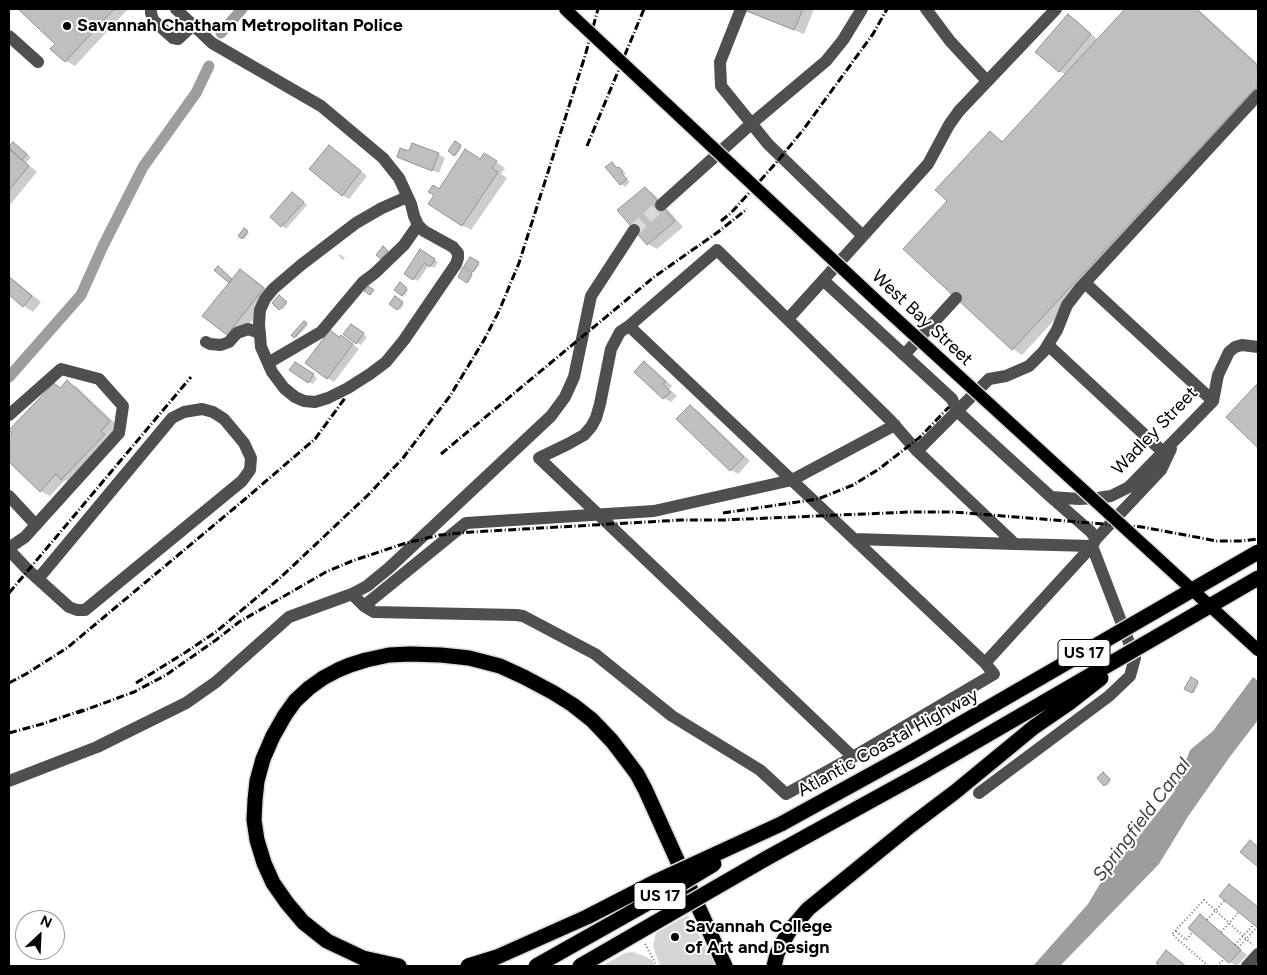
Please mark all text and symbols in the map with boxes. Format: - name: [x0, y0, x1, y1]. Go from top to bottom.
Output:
- place label: Savannah Chatham Metropolitan Police: [77, 15, 403, 37]
- marker: Savannah Chatham Metropolitan Police: [61, 20, 73, 32]
- street label: West Bay Street: [867, 266, 977, 370]
- street label: Wadley Street: [1108, 382, 1202, 480]
- road number: US 17: [1058, 640, 1110, 666]
- street label: Atlantic Coastal Highway: [794, 684, 982, 802]
- water label: Springfield Canal: [1088, 754, 1196, 886]
- road number: US 17: [634, 882, 686, 909]
- north arrow: [15, 910, 65, 960]
- text: N: [38, 912, 55, 932]
- place label: Savannah College of Art and Design: [685, 916, 832, 959]
- marker: Savannah College of Art and Design: [669, 931, 681, 943]

